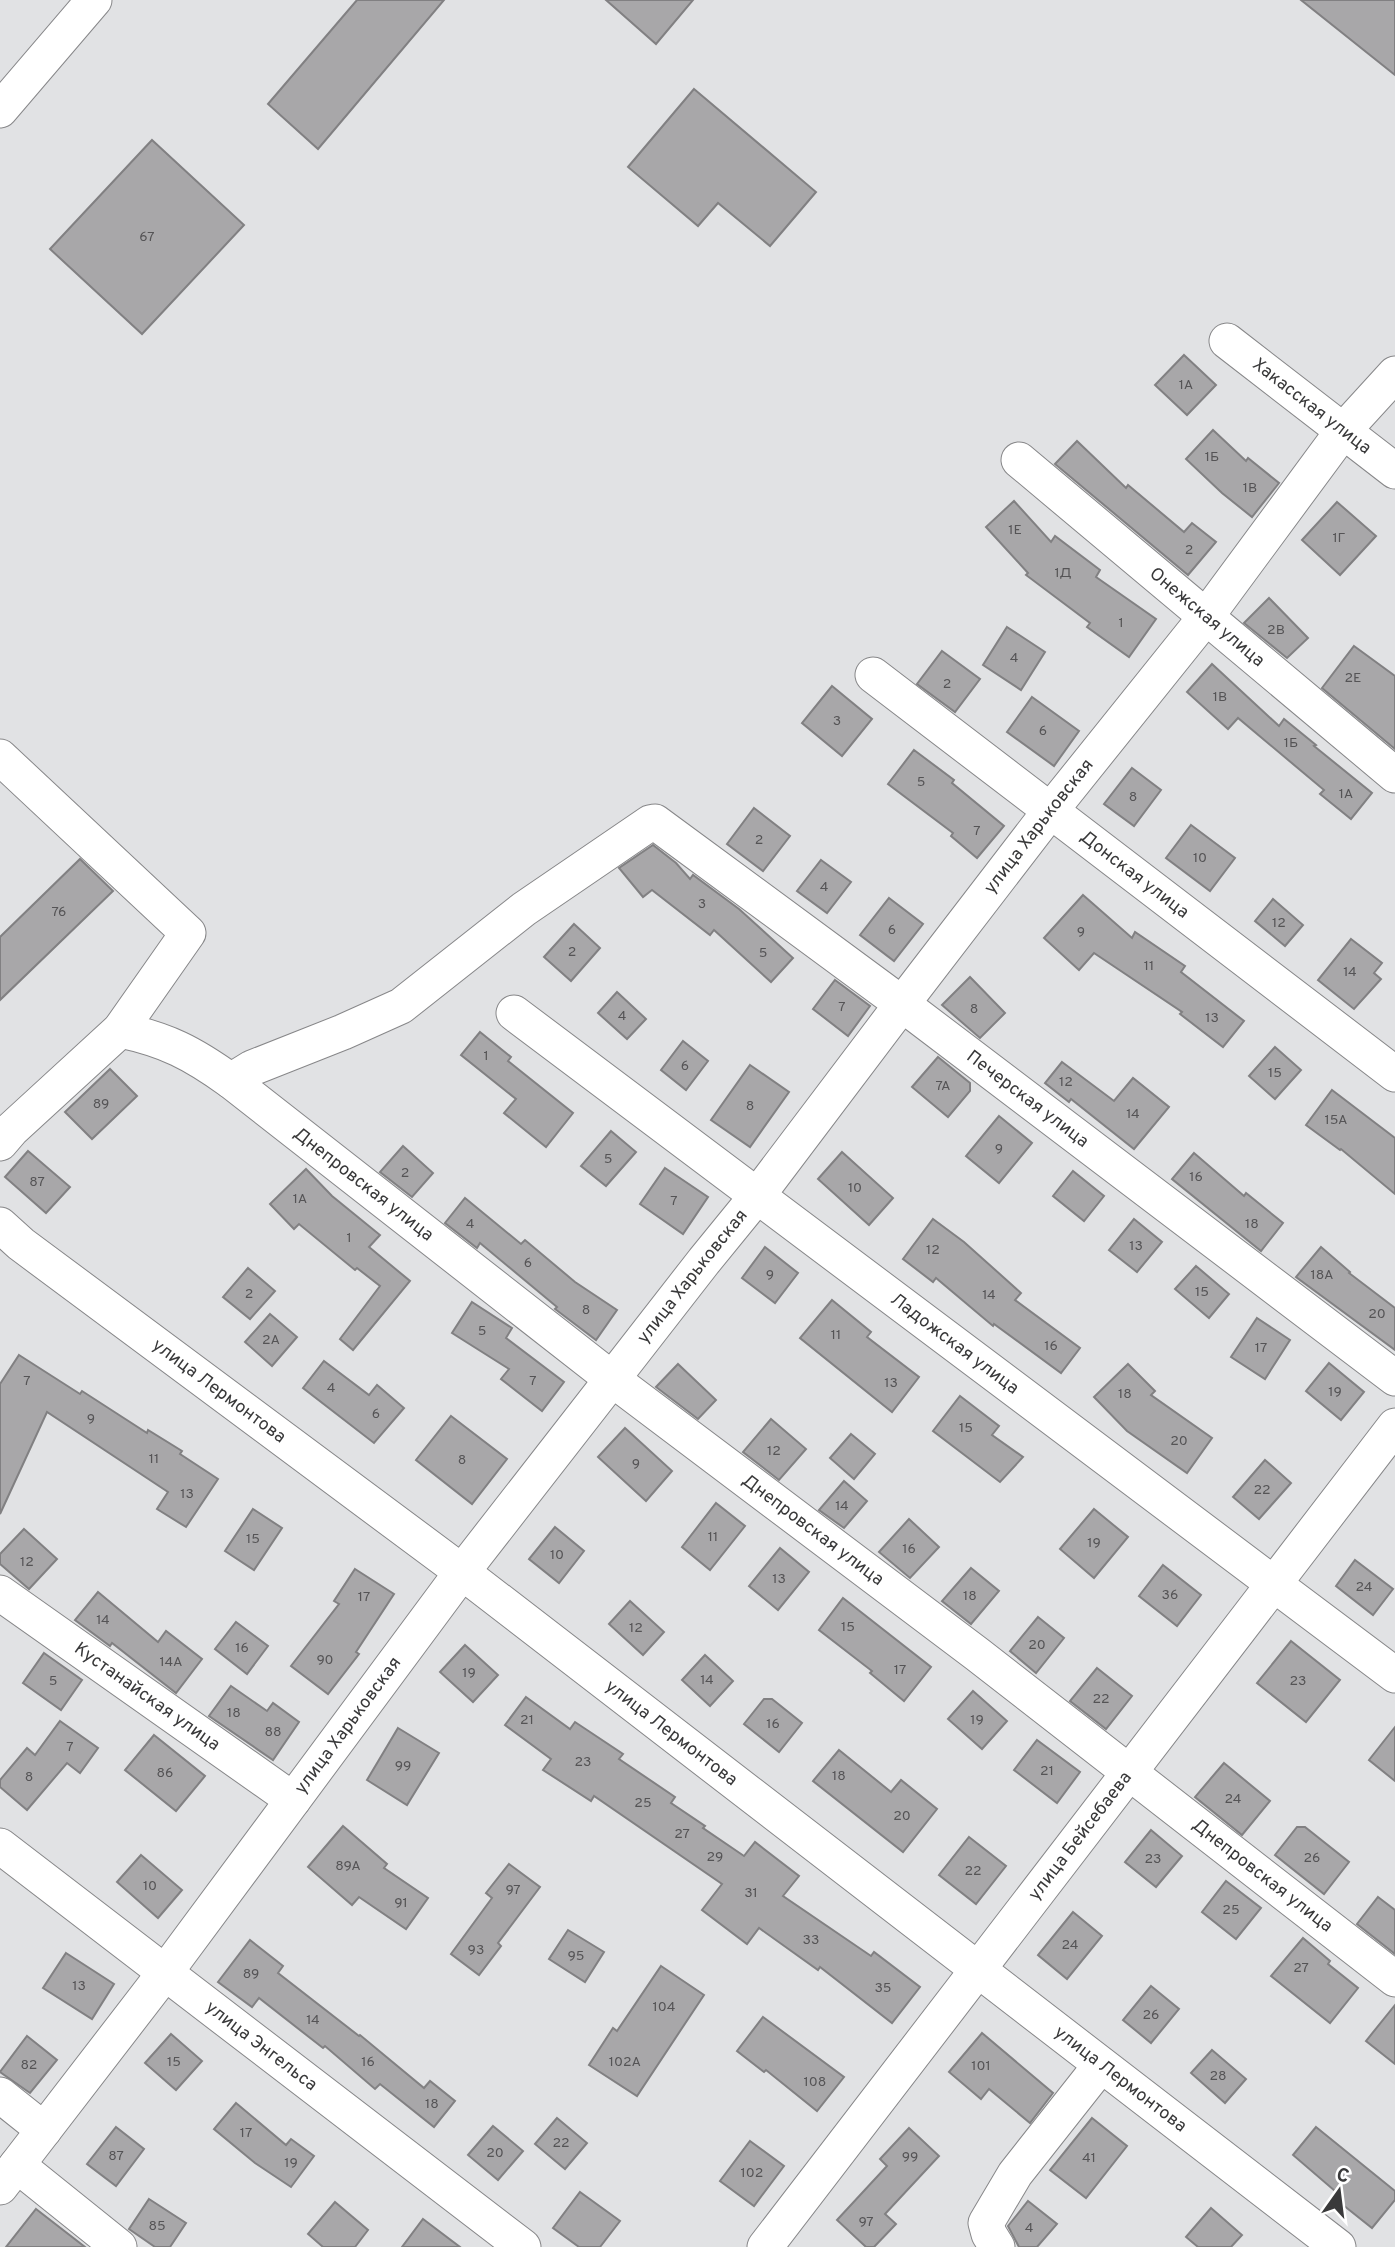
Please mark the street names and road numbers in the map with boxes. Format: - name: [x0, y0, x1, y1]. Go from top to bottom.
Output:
- street label: Хакасская улица: [1248, 353, 1376, 460]
- street label: Онежская улица: [1144, 562, 1269, 672]
- street label: улица Харьковская: [979, 754, 1099, 899]
- street label: Донская улица: [1075, 826, 1194, 924]
- street label: Печерская улица: [962, 1045, 1093, 1153]
- street label: Днепровская улица: [288, 1122, 438, 1247]
- street label: улица Харьковская: [632, 1205, 753, 1349]
- street label: Ладожская улица: [886, 1288, 1023, 1400]
- street label: улица Лермонтова: [147, 1334, 291, 1449]
- street label: Днепровская улица: [737, 1469, 888, 1591]
- street label: Кустанайская улица: [69, 1637, 225, 1756]
- street label: улица Харьковская: [290, 1652, 407, 1799]
- street label: улица Лермонтова: [600, 1675, 742, 1792]
- street label: улица Бейсебаева: [1024, 1767, 1137, 1905]
- street label: Днепровская улица: [1187, 1814, 1337, 1938]
- street label: улица Энгельса: [200, 1996, 322, 2096]
- street label: улица Лермонтова: [1049, 2021, 1191, 2138]

